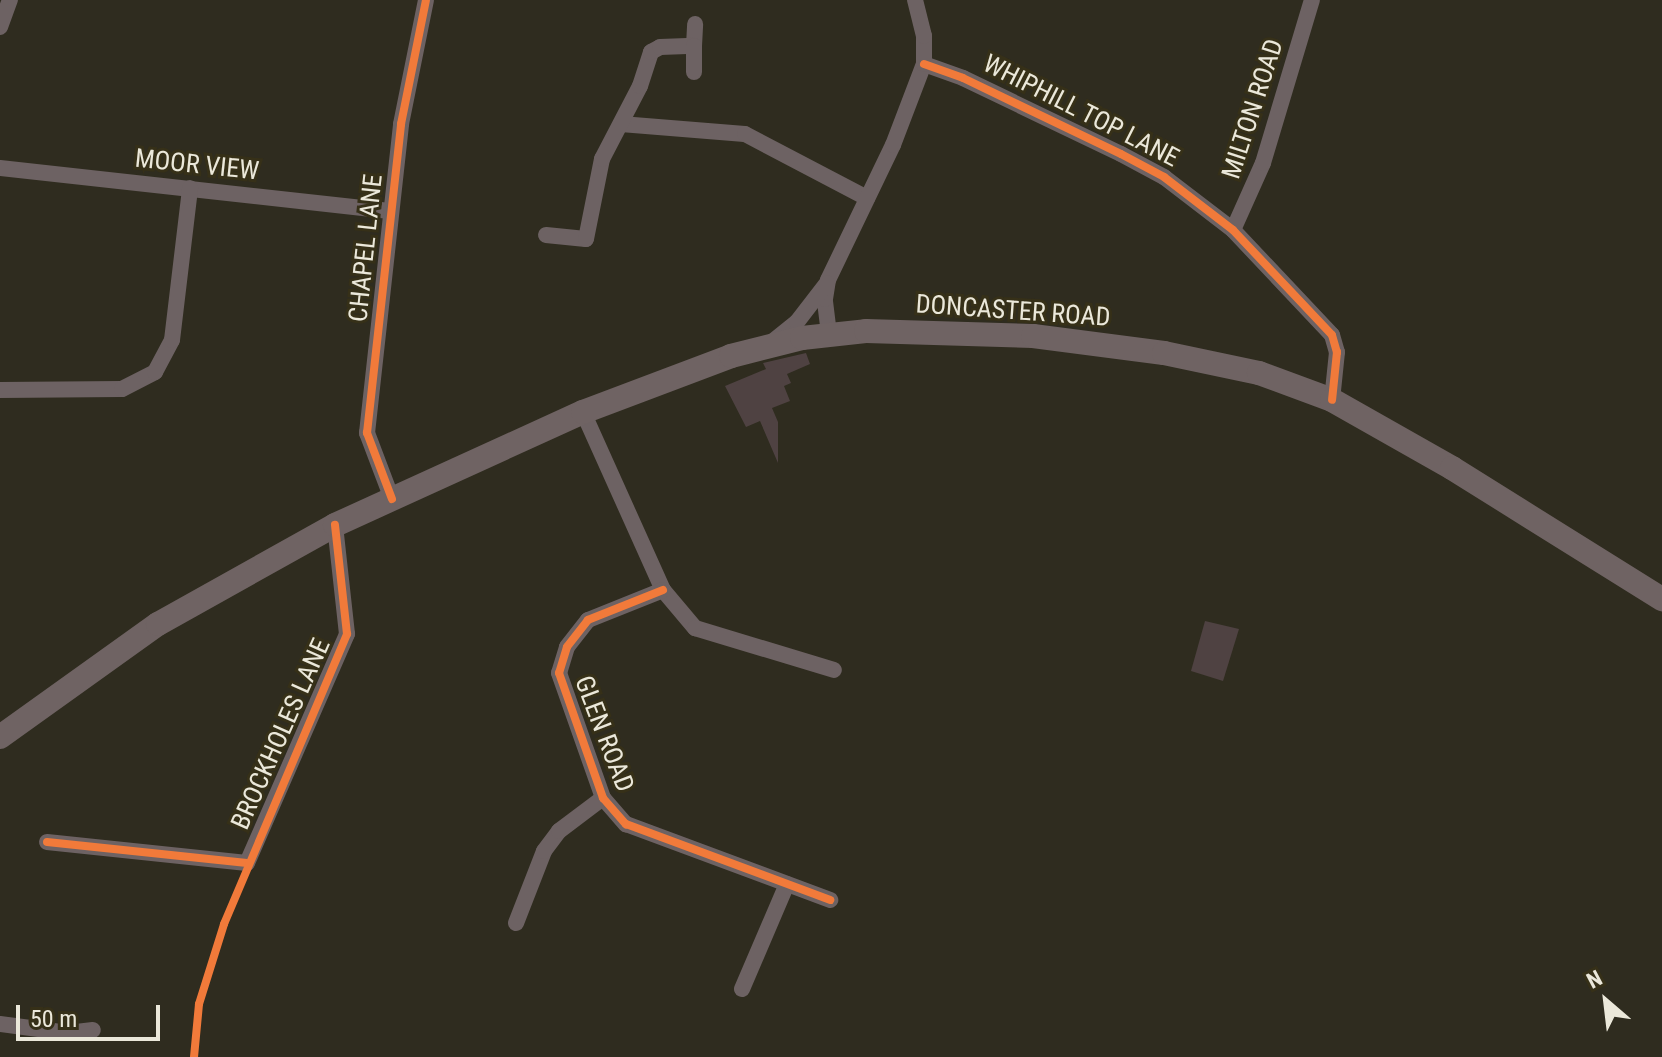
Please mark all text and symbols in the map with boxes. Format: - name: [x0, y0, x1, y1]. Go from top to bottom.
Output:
- street label: MILTON ROAD: [1216, 35, 1290, 183]
- street label: WHIPHILL TOP LANE: [978, 48, 1184, 174]
- street label: MOOR VIEW: [133, 143, 261, 187]
- street label: CHAPEL LANE: [343, 173, 389, 323]
- street label: DONCASTER ROAD: [915, 289, 1111, 333]
- street label: BROCKHOLES LANE: [225, 634, 337, 834]
- street label: GLEN ROAD: [568, 672, 640, 796]
- north arrow: [1566, 961, 1646, 1041]
- text: N: [1583, 965, 1606, 994]
- scale bar: [20, 989, 164, 1039]
- text: 50 m: [30, 1005, 77, 1033]

